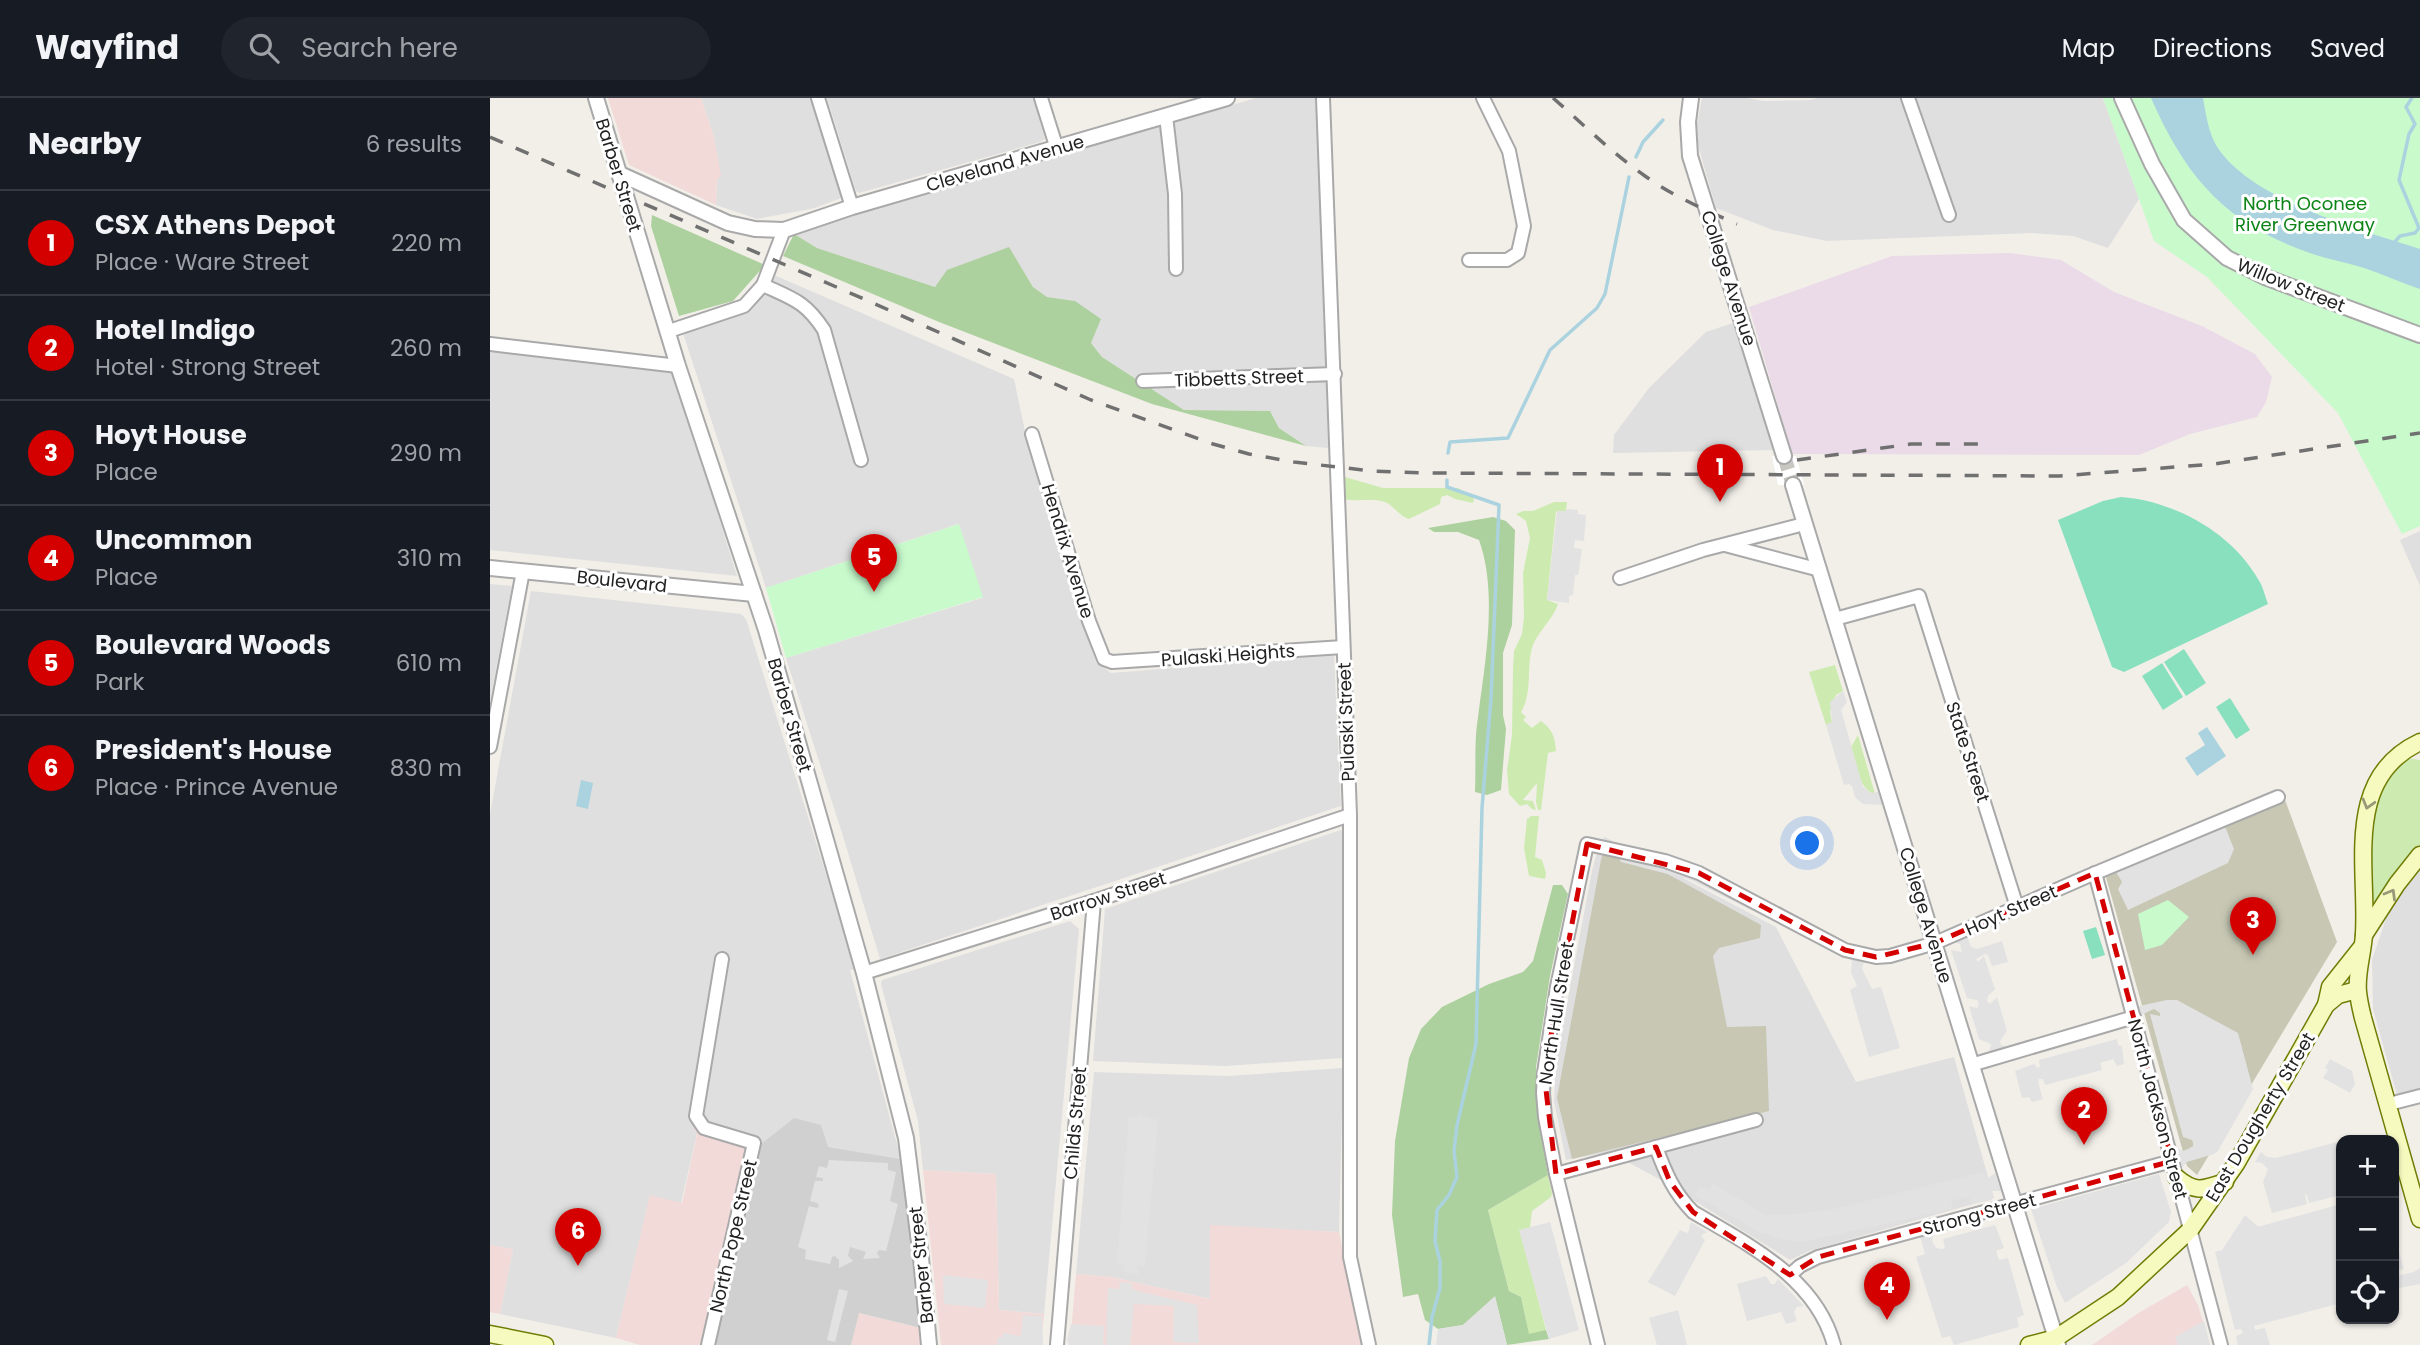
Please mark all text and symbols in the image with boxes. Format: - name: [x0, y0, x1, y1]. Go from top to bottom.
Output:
- search box: [221, 17, 711, 80]
- text: Wayfind: [35, 24, 179, 71]
- icon: search: [245, 29, 283, 67]
- text: Search here: [301, 30, 458, 66]
- text: Map: [2062, 32, 2115, 65]
- text: Directions: [2153, 32, 2272, 65]
- text: Saved: [2310, 32, 2385, 65]
- street label: Barber Street: [590, 115, 648, 235]
- text: Nearby: [28, 122, 142, 165]
- text: 6 results: [366, 128, 462, 160]
- street label: Cleveland Avenue: [923, 128, 1087, 198]
- park label: North Oconee River Greenway: [2235, 191, 2375, 237]
- text: CSX Athens Depot: [95, 207, 335, 243]
- street label: College Avenue: [1695, 207, 1763, 349]
- text: 1: [47, 227, 55, 259]
- text: 220 m: [391, 227, 462, 259]
- text: Place · Ware Street: [95, 246, 309, 278]
- street label: Willow Street: [2233, 252, 2349, 318]
- text: Hotel Indigo: [95, 312, 255, 348]
- text: 2: [44, 332, 58, 364]
- text: 260 m: [390, 332, 462, 364]
- text: Hotel · Strong Street: [95, 351, 320, 383]
- street label: Tibbetts Street: [1174, 363, 1304, 393]
- text: Hoyt House: [95, 417, 247, 453]
- text: 3: [44, 437, 58, 469]
- text: 290 m: [390, 437, 462, 469]
- pin: 1: [1697, 444, 1743, 502]
- text: Place: [95, 456, 158, 488]
- street label: Hendrix Avenue: [1036, 481, 1100, 621]
- text: Uncommon: [95, 522, 252, 558]
- pin: 5: [851, 534, 897, 592]
- text: 4: [43, 542, 59, 574]
- text: 310 m: [397, 542, 462, 574]
- text: Place: [95, 561, 158, 593]
- street label: Boulevard: [576, 564, 668, 598]
- text: Boulevard Woods: [95, 627, 331, 663]
- street label: Pulaski Heights: [1160, 638, 1296, 672]
- text: 5: [44, 647, 58, 679]
- text: 610 m: [396, 647, 462, 679]
- street label: Barber Street: [762, 655, 818, 775]
- street label: Pulaski Street: [1331, 662, 1361, 782]
- text: Park: [95, 666, 144, 698]
- street label: State Street: [1940, 698, 1996, 806]
- text: President's House: [95, 732, 332, 768]
- text: 6: [44, 752, 58, 784]
- text: 830 m: [390, 752, 462, 784]
- text: Place · Prince Avenue: [95, 771, 338, 803]
- one-way arrow: [2361, 798, 2376, 810]
- your location: [1790, 826, 1824, 860]
- street label: College Avenue: [1893, 844, 1959, 986]
- street label: Barrow Street: [1047, 866, 1169, 926]
- street label: Hoyt Street: [1961, 879, 2061, 941]
- one-way arrow: [2383, 889, 2396, 901]
- pin: 3: [2230, 897, 2276, 955]
- street label: North Hull Street: [1532, 940, 1580, 1086]
- street label: North Jackson Street: [2122, 1016, 2194, 1202]
- street label: East Dougherty Street: [2199, 1028, 2321, 1206]
- street label: Childs Street: [1058, 1065, 1092, 1181]
- pin: 2: [2061, 1087, 2107, 1145]
- map controls: [2336, 1135, 2399, 1324]
- button: +: [2336, 1135, 2399, 1198]
- street label: North Pope Street: [703, 1157, 763, 1315]
- street label: Strong Street: [1919, 1187, 2039, 1241]
- button: −: [2336, 1198, 2399, 1261]
- street label: Barber Street: [902, 1205, 940, 1325]
- pin: 6: [555, 1208, 601, 1266]
- button: locate: [2336, 1261, 2399, 1324]
- pin: 4: [1864, 1262, 1910, 1320]

